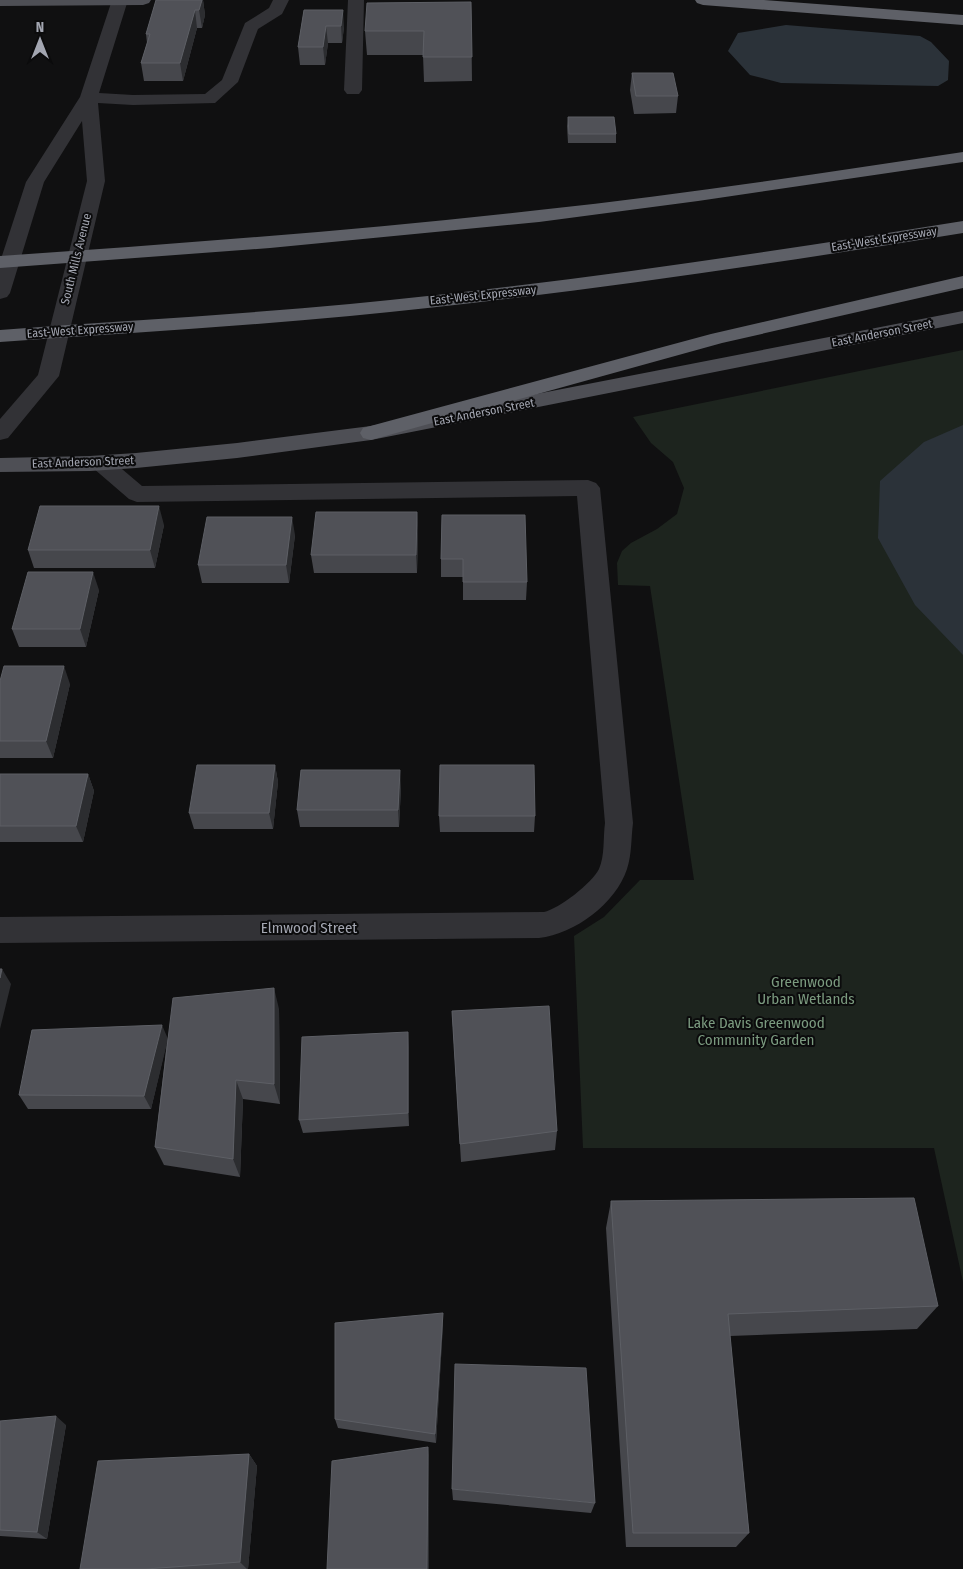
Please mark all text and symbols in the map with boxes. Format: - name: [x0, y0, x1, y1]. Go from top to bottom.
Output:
- north arrow: [15, 15, 65, 65]
- text: N: [36, 19, 44, 36]
- street label: South Mills Avenue: [58, 212, 94, 306]
- street label: East-West Expressway: [830, 224, 938, 254]
- street label: East-West Expressway: [429, 282, 537, 308]
- street label: East Anderson Street: [830, 316, 934, 350]
- street label: East-West Expressway: [26, 319, 134, 341]
- street label: East Anderson Street: [432, 395, 536, 429]
- street label: East Anderson Street: [32, 453, 134, 471]
- street label: Elmwood Street: [261, 919, 357, 937]
- park label: Greenwood Urban Wetlands: [757, 973, 855, 1008]
- park label: Lake Davis Greenwood Community Garden: [687, 1014, 825, 1049]

